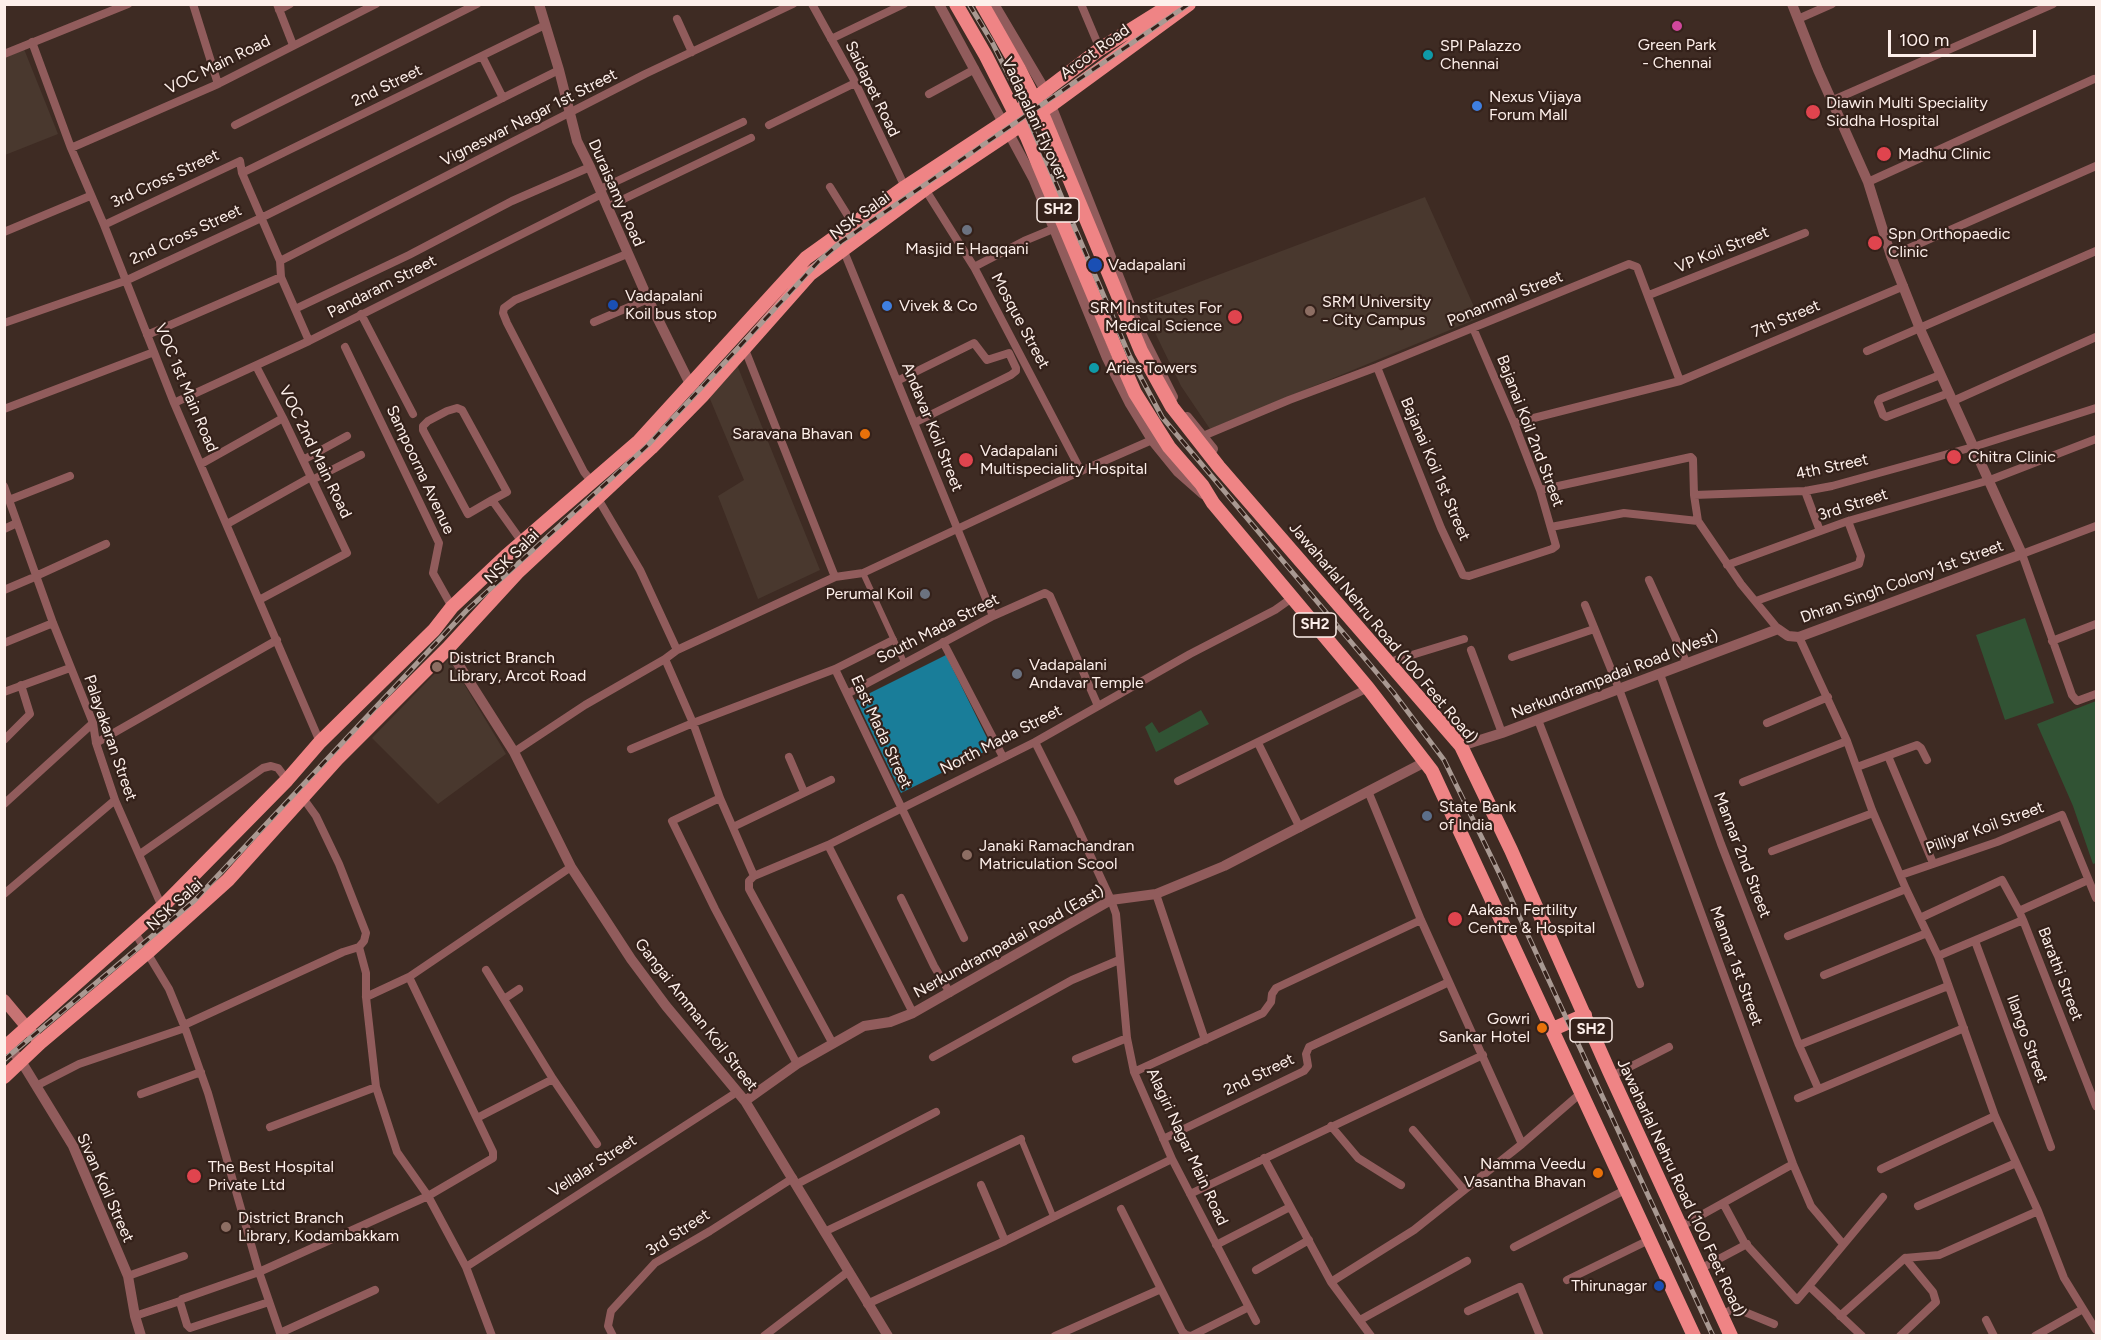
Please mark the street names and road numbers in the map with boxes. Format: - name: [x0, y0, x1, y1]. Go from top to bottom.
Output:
- street label: Arcot Road: [1057, 20, 1133, 84]
- street label: VOC Main Road: [163, 31, 273, 99]
- street label: Saidapet Road: [841, 38, 903, 140]
- street label: Vadapalani Flyover: [997, 54, 1071, 184]
- street label: 2nd Street: [349, 61, 425, 111]
- street label: Vigneswar Nagar 1st Street: [438, 65, 620, 171]
- street label: Duraisamy Road: [584, 136, 648, 250]
- street label: 3rd Cross Street: [108, 146, 222, 212]
- street label: NSK Salai: [826, 188, 894, 244]
- road number: SH2: [1037, 198, 1079, 222]
- street label: 2nd Cross Street: [127, 201, 245, 269]
- street label: VP Koil Street: [1672, 223, 1772, 277]
- street label: Pandaram Street: [324, 251, 440, 323]
- street label: Ponammal Street: [1444, 267, 1566, 331]
- street label: Mosque Street: [987, 270, 1053, 372]
- street label: 7th Street: [1749, 296, 1823, 342]
- street label: VOC 1st Main Road: [150, 321, 222, 455]
- street label: Bajanai Koil 2nd Street: [1492, 352, 1568, 510]
- street label: Andavar Koil Street: [897, 360, 967, 494]
- street label: VOC 2nd Main Road: [275, 383, 355, 521]
- street label: Bajanai Koil 1st Street: [1396, 394, 1474, 544]
- street label: Sampoorna Avenue: [382, 402, 458, 538]
- street label: 4th Street: [1794, 450, 1870, 484]
- street label: 3rd Street: [1816, 485, 1890, 525]
- street label: Jawaharlal Nehru Road (100 Feet Road): [1285, 519, 1481, 747]
- street label: NSK Salai: [481, 526, 543, 588]
- street label: Dhran Singh Colony 1st Street: [1798, 536, 2006, 628]
- street label: South Mada Street: [874, 590, 1002, 668]
- road number: SH2: [1294, 613, 1336, 637]
- street label: Nerkundrampadai Road (West): [1509, 627, 1721, 723]
- street label: Palayakaran Street: [79, 672, 141, 804]
- street label: East Mada Street: [846, 672, 916, 792]
- street label: North Mada Street: [937, 701, 1065, 779]
- street label: Mannar 2nd Street: [1709, 789, 1775, 921]
- street label: Pilliyar Koil Street: [1923, 798, 2047, 858]
- street label: NSK Salai: [143, 875, 207, 935]
- street label: Nerkundrampadai Road (East): [910, 882, 1108, 1002]
- street label: Mannar 1st Street: [1705, 904, 1767, 1028]
- street label: Barathi Street: [2033, 924, 2087, 1024]
- street label: Gangai Amman Koil Street: [630, 935, 762, 1095]
- street label: Ilango Street: [2002, 992, 2052, 1086]
- road number: SH2: [1570, 1018, 1612, 1042]
- street label: 2nd Street: [1221, 1050, 1297, 1100]
- street label: Jawaharlal Nehru Road (100 Feet Road): [1613, 1056, 1749, 1320]
- street label: Alagiri Nagar Main Road: [1142, 1065, 1232, 1229]
- street label: Sivan Koil Street: [72, 1130, 138, 1246]
- street label: Vellalar Street: [546, 1131, 640, 1201]
- street label: 3rd Street: [642, 1205, 714, 1261]

